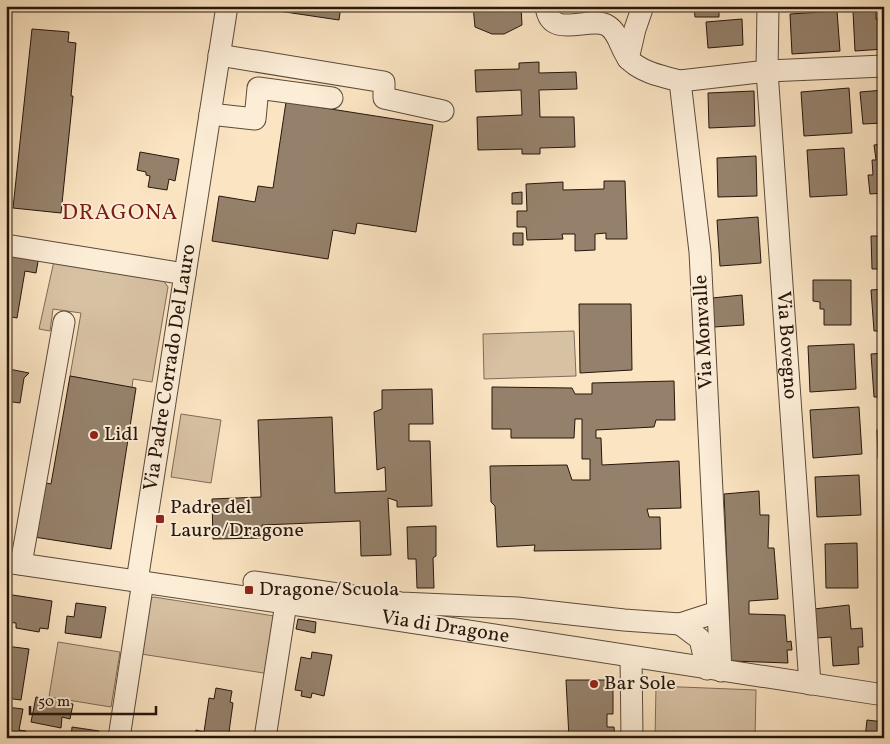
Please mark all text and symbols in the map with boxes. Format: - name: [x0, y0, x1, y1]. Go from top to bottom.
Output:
- district label: DRAGONA: [62, 198, 178, 229]
- street label: Via Padre Corrado Del Lauro: [137, 242, 204, 493]
- street label: Via Monvalle: [687, 274, 721, 390]
- street label: Via Bovegno: [768, 290, 804, 400]
- place label: Lidl: [104, 421, 138, 449]
- marker: Lidl: [88, 429, 100, 441]
- place label: Padre del Lauro/Dragone: [170, 494, 304, 545]
- marker: Padre del Lauro/Dragone: [154, 513, 166, 525]
- place label: Dragone/Scuola: [259, 576, 399, 604]
- marker: Dragone/Scuola: [243, 584, 255, 596]
- street label: Via di Dragone: [379, 604, 511, 651]
- place label: Bar Sole: [604, 670, 676, 698]
- marker: Bar Sole: [588, 678, 600, 690]
- scale bar: [30, 684, 156, 716]
- text: 50 m: [38, 692, 70, 713]

